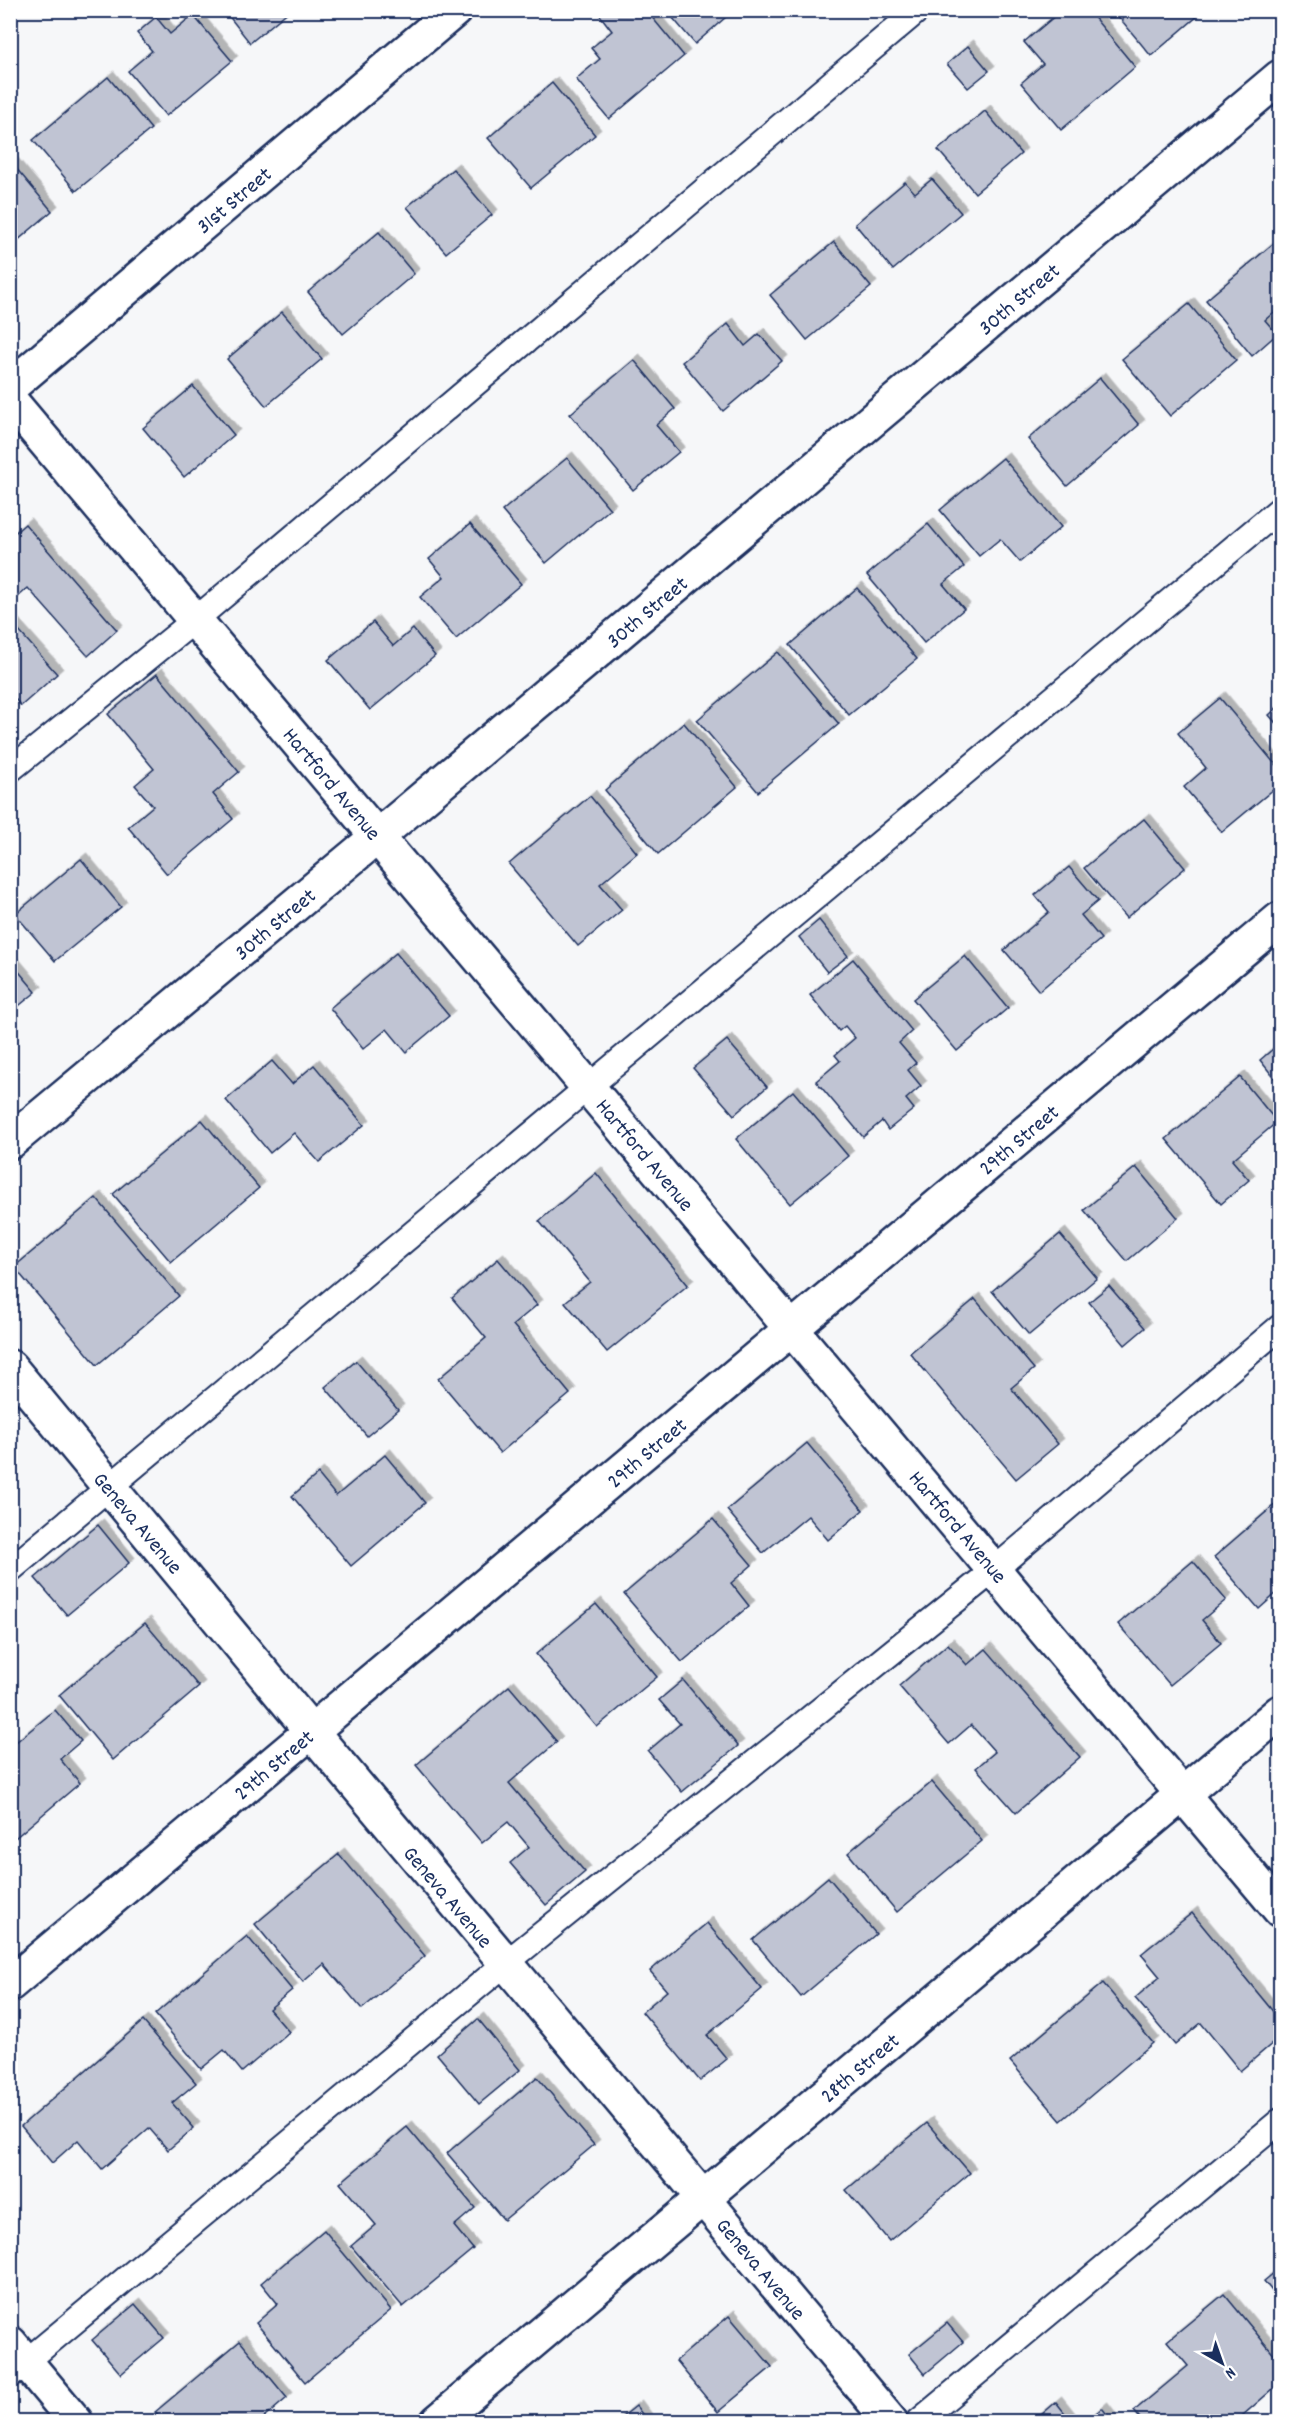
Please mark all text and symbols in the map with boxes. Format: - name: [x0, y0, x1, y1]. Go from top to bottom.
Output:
- street label: 31st Street: [191, 161, 280, 243]
- street label: 30th Street: [973, 257, 1068, 344]
- street label: 30th Street: [601, 570, 696, 657]
- street label: Hartford Avenue: [274, 722, 387, 848]
- street label: 30th Street: [229, 882, 324, 969]
- street label: Hartford Avenue: [587, 1093, 700, 1219]
- street label: 29th Street: [973, 1099, 1067, 1185]
- street label: 29th Street: [601, 1412, 695, 1498]
- street label: Hartford Avenue: [900, 1465, 1013, 1591]
- street label: Geneva Avenue: [84, 1466, 188, 1582]
- street label: 29th Street: [228, 1724, 322, 1810]
- street label: Geneva Avenue: [394, 1840, 498, 1956]
- street label: 28th Street: [815, 2027, 908, 2112]
- street label: Geneva Avenue: [707, 2212, 811, 2328]
- north arrow: [1192, 2333, 1252, 2393]
- text: N: [1220, 2361, 1240, 2384]

